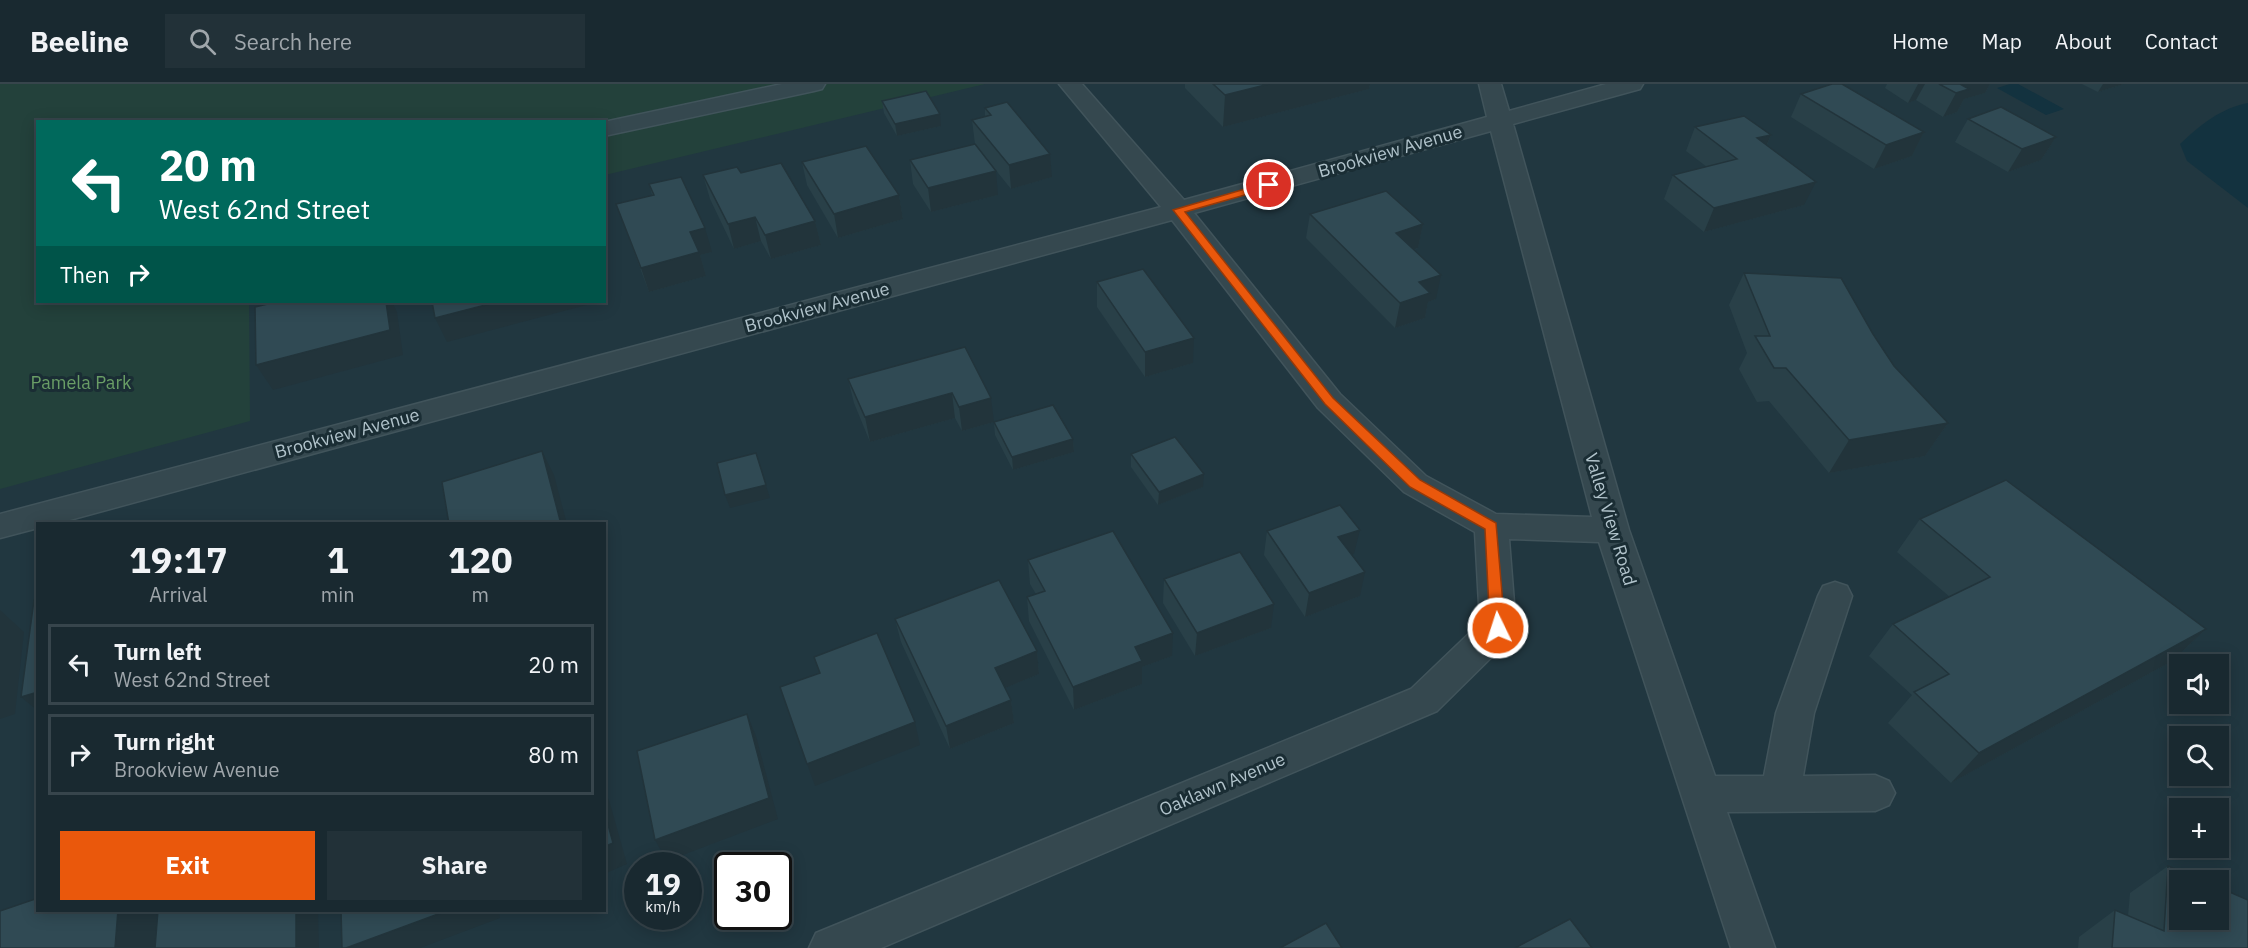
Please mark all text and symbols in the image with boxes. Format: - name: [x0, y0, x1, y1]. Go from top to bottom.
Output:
- search box: [165, 14, 585, 68]
- text: Beeline: [30, 23, 129, 60]
- icon: search: [186, 25, 219, 58]
- text: Search here: [234, 27, 352, 56]
- text: Home: [1892, 27, 1949, 55]
- text: Map: [1982, 27, 2022, 55]
- text: About: [2055, 27, 2112, 55]
- text: Contact: [2145, 27, 2218, 55]
- street label: Brookview Avenue: [1315, 119, 1465, 183]
- text: 20 m: [159, 138, 257, 193]
- icon: left: [60, 144, 138, 222]
- pin: [1243, 159, 1294, 210]
- icon: arrive: [1252, 168, 1285, 201]
- text: West 62nd Street: [159, 191, 370, 226]
- icon: right: [122, 258, 155, 291]
- text: Then: [60, 260, 110, 289]
- street label: Brookview Avenue: [742, 277, 892, 337]
- park label: Pamela Park: [30, 371, 132, 394]
- street label: Brookview Avenue: [272, 403, 422, 463]
- street label: Valley View Road: [1580, 450, 1642, 588]
- text: 19:17: [129, 536, 228, 583]
- text: 1: [327, 536, 349, 583]
- text: 120: [448, 536, 513, 583]
- text: Arrival: [149, 581, 208, 608]
- text: min: [321, 581, 355, 608]
- text: m: [472, 581, 489, 608]
- position arrow: [1466, 596, 1530, 660]
- text: Turn left: [114, 637, 202, 666]
- icon: left: [63, 648, 96, 681]
- text: 20 m: [528, 650, 579, 679]
- map controls: [2169, 654, 2229, 930]
- button: sound: [2169, 654, 2229, 714]
- text: West 62nd Street: [114, 666, 270, 693]
- button: search: [2169, 726, 2229, 786]
- text: Turn right: [114, 727, 215, 756]
- icon: right: [63, 738, 96, 771]
- text: 80 m: [528, 740, 579, 769]
- street label: Oaklawn Avenue: [1156, 747, 1289, 821]
- text: Brookview Avenue: [114, 756, 280, 783]
- button: +: [2169, 798, 2229, 858]
- button: Exit: [60, 831, 315, 900]
- button: Share: [327, 831, 582, 900]
- speed limit sign: 30: [714, 852, 792, 930]
- text: 19: [645, 864, 681, 903]
- button: −: [2169, 870, 2229, 930]
- text: km/h: [645, 897, 681, 916]

